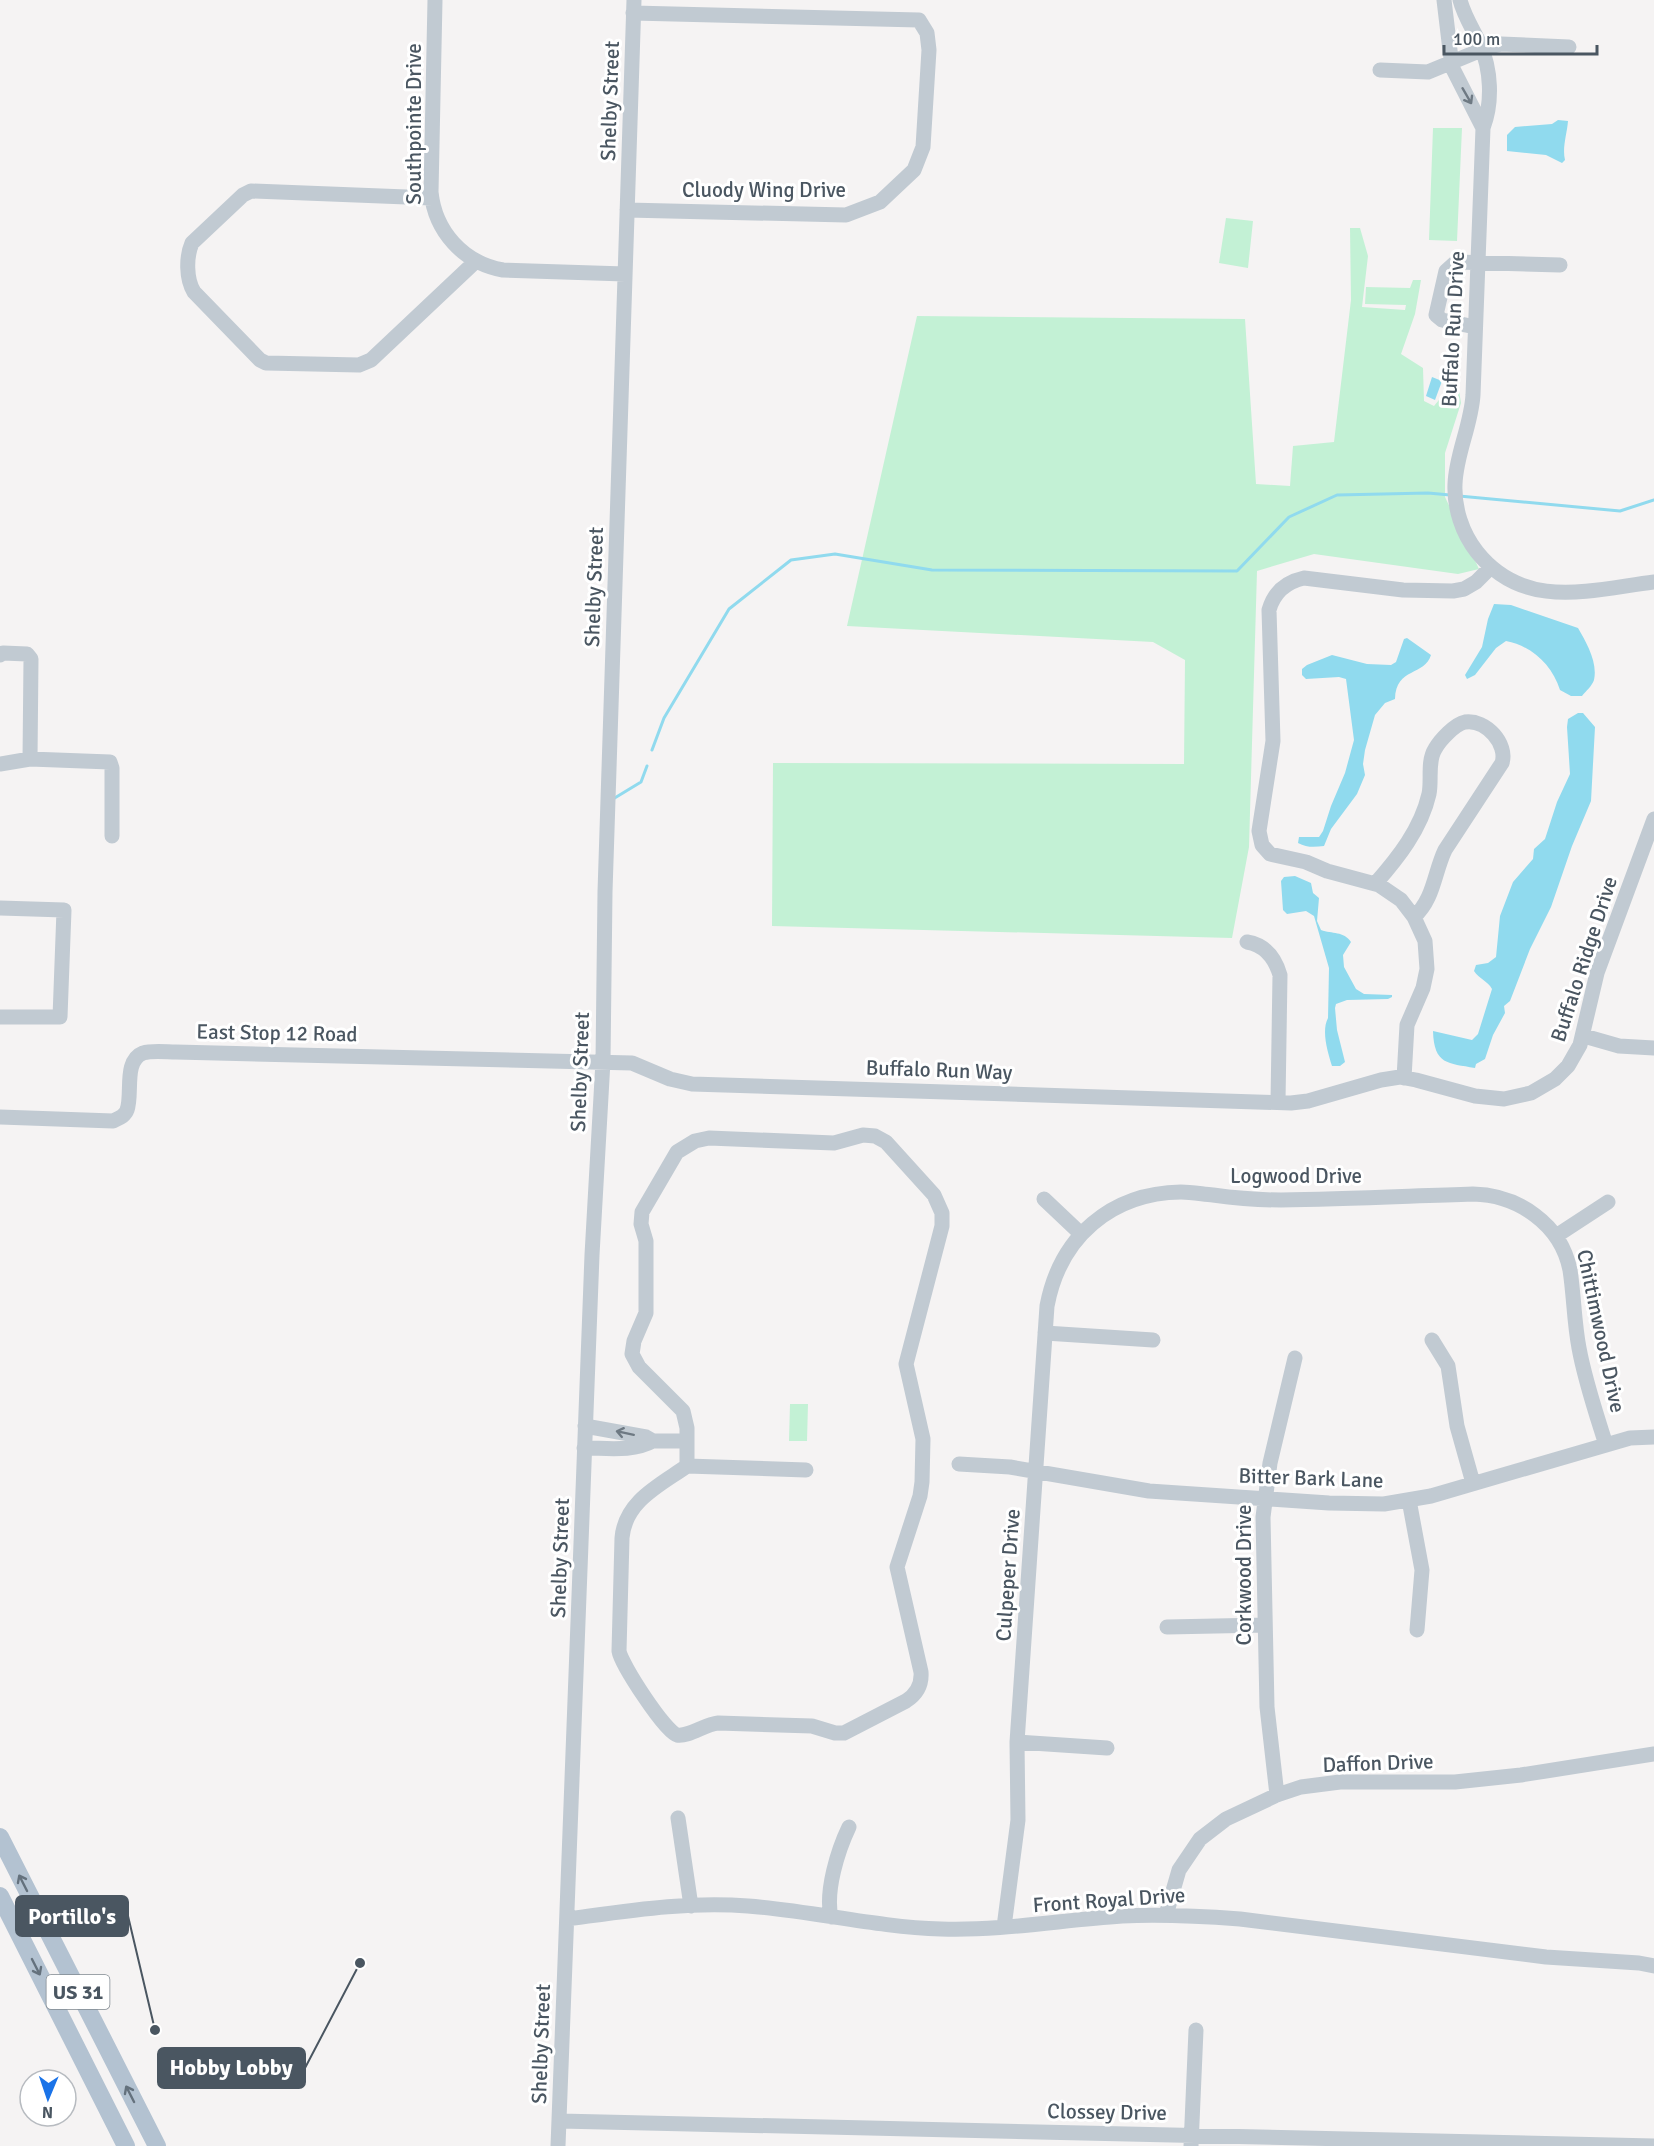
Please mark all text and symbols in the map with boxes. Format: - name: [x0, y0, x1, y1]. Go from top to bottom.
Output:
- scale bar: [1444, 18, 1597, 56]
- text: 100 m: [1453, 28, 1500, 50]
- street label: Shelby Street: [595, 41, 625, 161]
- street label: Southpointe Drive: [401, 43, 427, 205]
- one-way arrow: [1461, 87, 1473, 104]
- street label: Cluody Wing Drive: [682, 177, 846, 203]
- street label: Buffalo Run Drive: [1436, 250, 1470, 408]
- street label: Shelby Street: [579, 527, 609, 647]
- street label: Buffalo Ridge Drive: [1545, 873, 1623, 1045]
- street label: Shelby Street: [565, 1012, 595, 1132]
- street label: East Stop 12 Road: [196, 1019, 358, 1047]
- street label: Buffalo Run Way: [865, 1054, 1013, 1086]
- street label: Logwood Drive: [1230, 1163, 1362, 1189]
- street label: Chittimwood Drive: [1571, 1247, 1631, 1415]
- one-way arrow: [615, 1427, 635, 1438]
- street label: Bitter Bark Lane: [1238, 1462, 1384, 1494]
- street label: Shelby Street: [545, 1498, 575, 1618]
- street label: Corkwood Drive: [1231, 1504, 1257, 1646]
- street label: Culpeper Drive: [990, 1508, 1026, 1642]
- street label: Daffon Drive: [1322, 1748, 1434, 1778]
- one-way arrow: [16, 1874, 28, 1892]
- street label: Front Royal Drive: [1032, 1882, 1186, 1918]
- callout: Portillo's: [16, 1896, 128, 1936]
- text: Portillo's: [28, 1903, 116, 1930]
- one-way arrow: [30, 1958, 42, 1976]
- road number: US 31: [46, 1975, 110, 2009]
- street label: Shelby Street: [526, 1984, 556, 2104]
- callout: Hobby Lobby: [158, 2048, 305, 2088]
- text: Hobby Lobby: [169, 2054, 293, 2081]
- north arrow: [18, 2068, 78, 2128]
- one-way arrow: [124, 2086, 136, 2103]
- street label: Clossey Drive: [1047, 2098, 1167, 2126]
- text: N: [42, 2102, 53, 2122]

